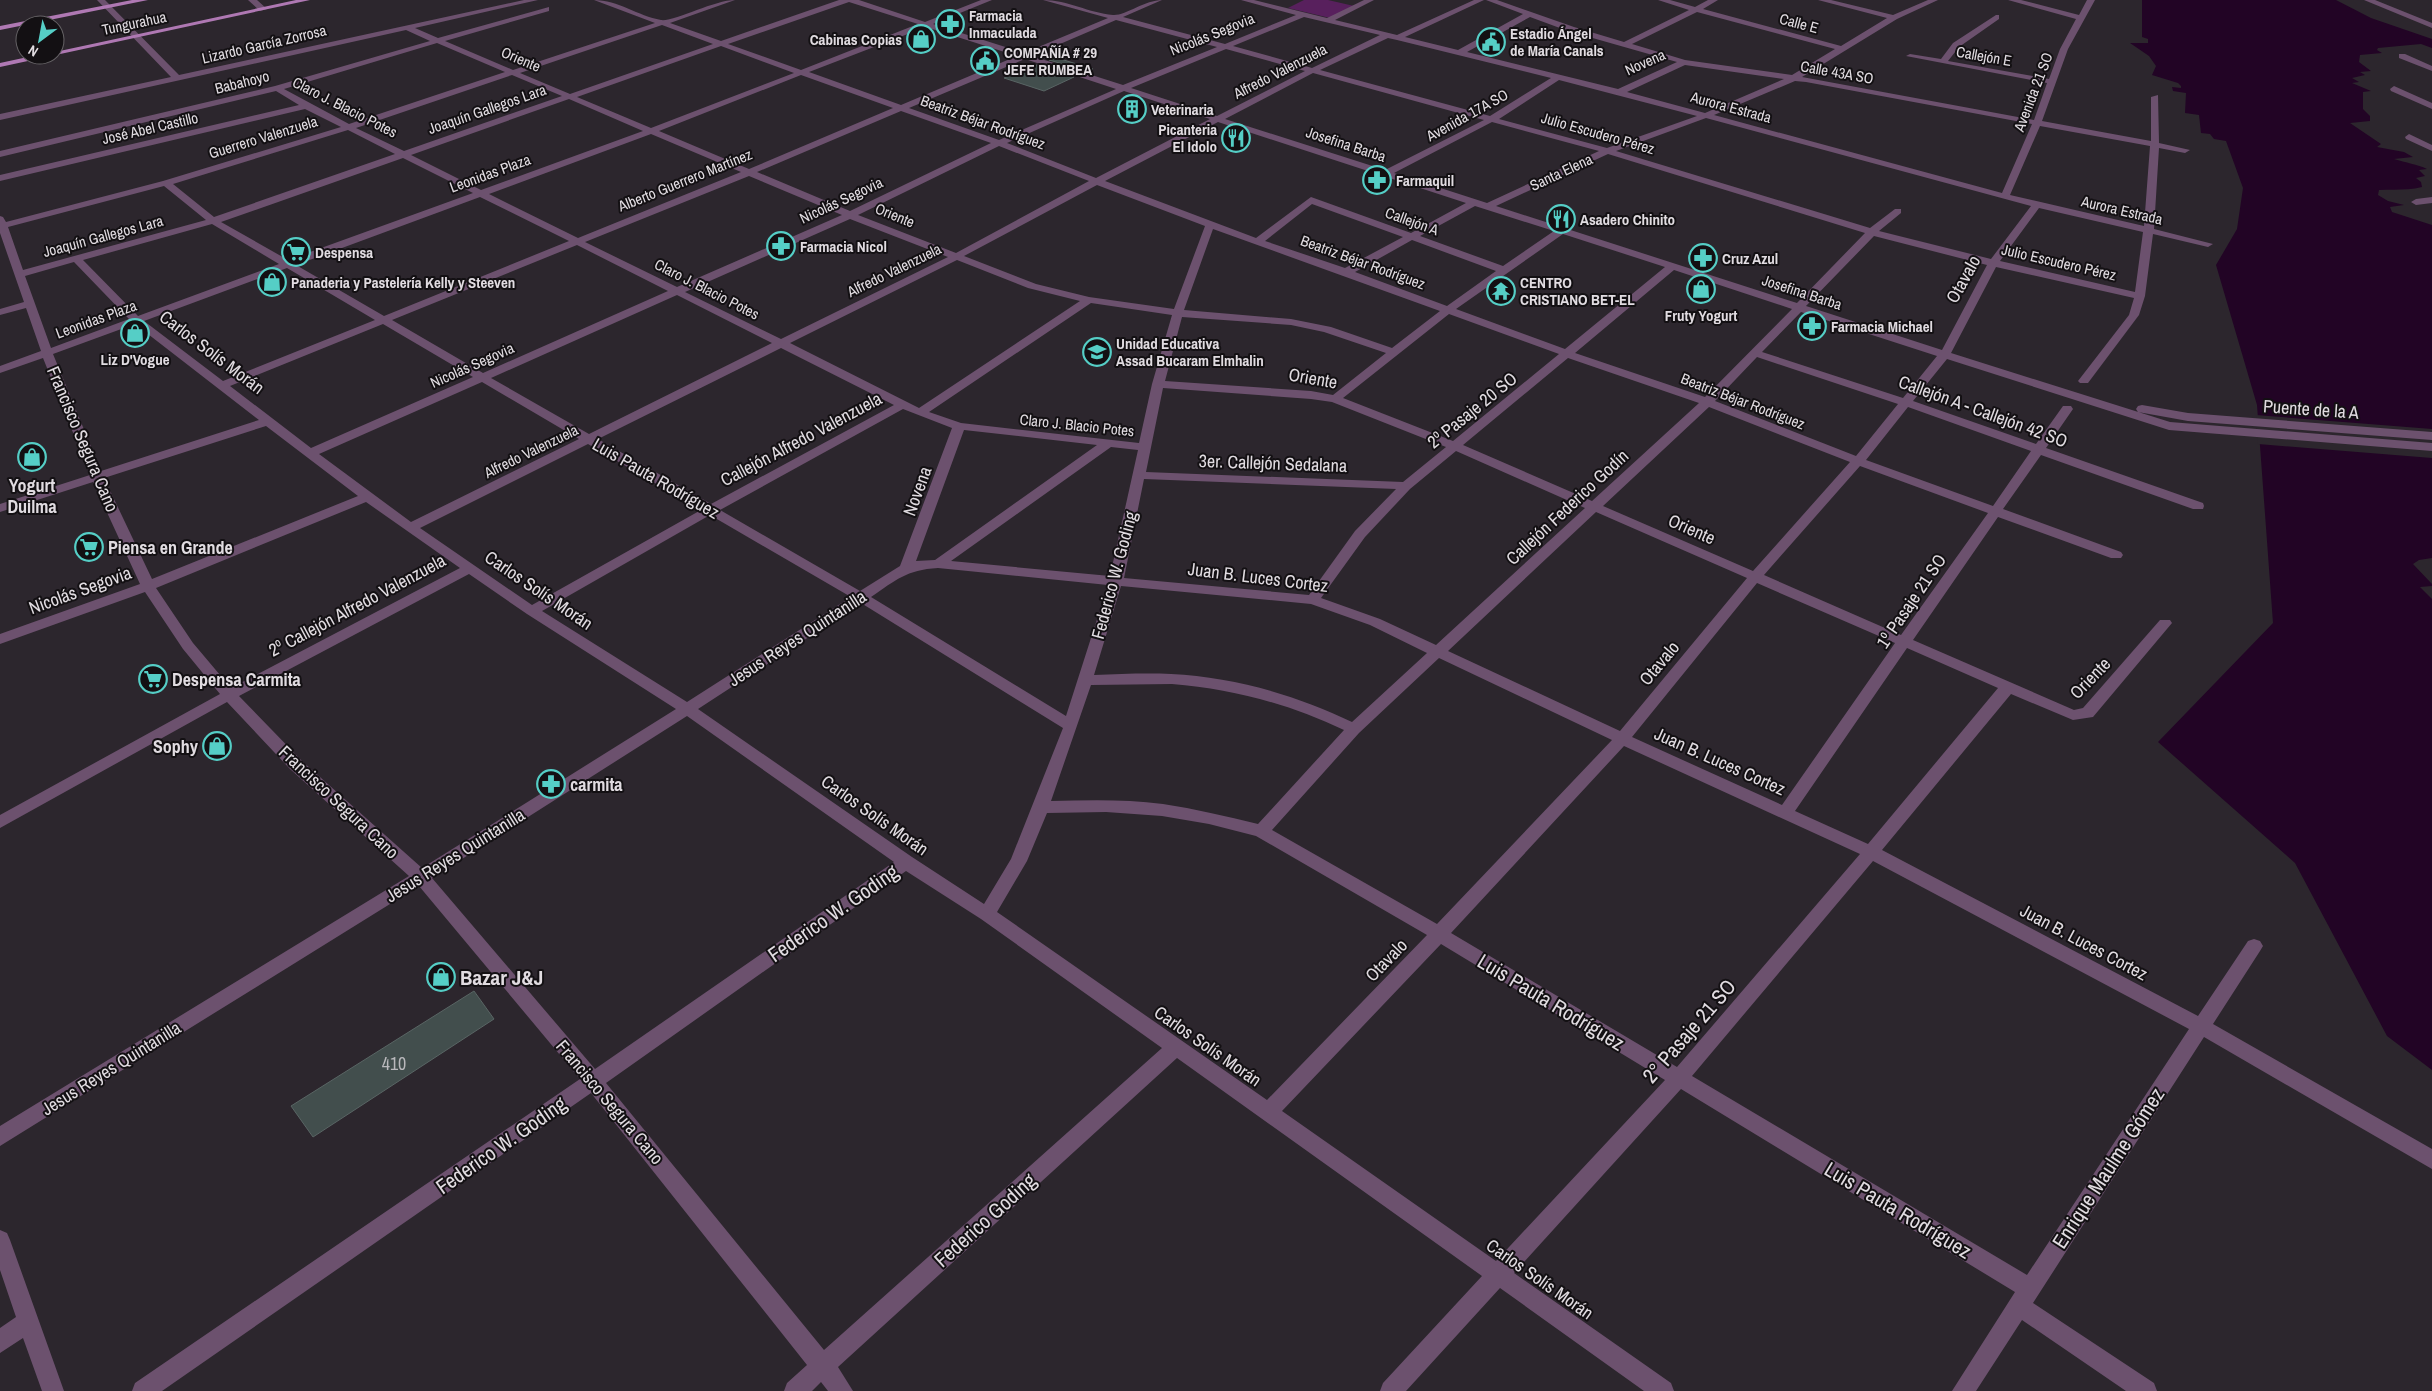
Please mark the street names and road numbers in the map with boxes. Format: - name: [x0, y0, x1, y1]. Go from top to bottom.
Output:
- street label: Tungurahua: [100, 6, 168, 40]
- street label: Nicolás Segovia: [1167, 7, 1258, 61]
- street label: Calle E: [1777, 8, 1821, 38]
- street label: Lizardo García Zorrosa: [200, 19, 328, 69]
- street label: Alfredo Valenzuela: [1229, 38, 1330, 104]
- street label: Oriente: [498, 41, 544, 77]
- street label: Callejón E: [1955, 41, 2013, 71]
- street label: Novena: [1621, 44, 1669, 80]
- street label: Avenida 21 SO: [2008, 49, 2058, 136]
- street label: Calle 43A SO: [1799, 55, 1875, 89]
- street label: Babahoyo: [213, 65, 272, 99]
- street label: Claro J. Blacio Potes: [289, 72, 401, 142]
- street label: Joaquín Gallegos Lara: [425, 79, 549, 139]
- street label: Avenida 17A SO: [1421, 84, 1512, 147]
- street label: Aurora Estrada: [1687, 86, 1774, 128]
- street label: Beatriz Béjar Rodríguez: [918, 90, 1048, 154]
- street label: José Abel Castillo: [100, 107, 200, 149]
- street label: Julio Escudero Pérez: [1539, 107, 1657, 159]
- street label: Guerrero Valenzuela: [206, 110, 320, 164]
- street label: Josefina Barba: [1303, 121, 1389, 167]
- street label: Alberto Guerrero Martínez: [614, 144, 755, 217]
- street label: Santa Elena: [1526, 148, 1596, 196]
- street label: Leonidas Plaza: [447, 149, 534, 197]
- street label: Nicolás Segovia: [796, 171, 886, 228]
- street label: Aurora Estrada: [2078, 190, 2165, 230]
- street label: Oriente: [872, 198, 918, 232]
- street label: Callejón A: [1382, 202, 1442, 241]
- street label: Joaquín Gallegos Lara: [41, 210, 166, 262]
- street label: Beatriz Béjar Rodríguez: [1298, 230, 1428, 294]
- street label: Alfredo Valenzuela: [842, 238, 945, 302]
- street label: Julio Escudero Pérez: [2000, 239, 2118, 285]
- street label: Otavalo: [1940, 251, 1986, 307]
- street label: Claro J. Blacio Potes: [651, 254, 763, 324]
- street label: Josefina Barba: [1759, 269, 1845, 315]
- street label: Leonidas Plaza: [53, 295, 140, 343]
- street label: Carlos Solís Morán: [154, 304, 270, 400]
- street label: Nicolás Segovia: [427, 337, 517, 393]
- street label: Oriente: [1287, 361, 1339, 395]
- street label: Francisco Segura Cano: [41, 362, 125, 516]
- street label: 2º Pasaje 20 SO: [1422, 366, 1522, 454]
- street label: Beatriz Béjar Rodríguez: [1678, 368, 1808, 434]
- street label: Callejón A - Callejón 42 SO: [1895, 369, 2071, 453]
- street label: Callejón Alfredo Valenzuela: [716, 386, 886, 492]
- street label: Puente de la A: [2262, 393, 2360, 425]
- street label: Claro J. Blacio Potes: [1019, 409, 1135, 441]
- street label: Alfredo Valenzuela: [479, 419, 582, 483]
- street label: Luis Pauta Rodríguez: [588, 431, 724, 525]
- street label: Callejón Federico Godín: [1500, 444, 1634, 570]
- street label: 3er. Callejón Sedalana: [1198, 448, 1348, 478]
- street label: Novena: [897, 463, 937, 519]
- street label: Federico W. Goding: [1085, 508, 1143, 642]
- street label: Oriente: [1664, 508, 1720, 550]
- street label: Carlos Solís Morán: [480, 545, 598, 635]
- street label: 2º Callejón Alfredo Valenzuela: [264, 548, 450, 662]
- street label: 1º Pasaje 21 SO: [1870, 549, 1952, 653]
- street label: Juan B. Luces Cortez: [1186, 556, 1330, 598]
- street label: Nicolás Segovia: [25, 560, 135, 620]
- street label: Jesus Reyes Quintanilla: [723, 584, 871, 692]
- street label: Otavalo: [1633, 635, 1685, 691]
- street label: Oriente: [2064, 652, 2116, 704]
- street label: Juan B. Luces Cortez: [1650, 721, 1790, 801]
- street label: Francisco Segura Cano: [273, 740, 405, 864]
- street label: Carlos Solís Morán: [816, 769, 934, 861]
- street label: Jesus Reyes Quintanilla: [381, 802, 529, 908]
- street label: Federico W. Goding: [762, 857, 904, 969]
- street label: Juan B. Luces Cortez: [2016, 898, 2152, 986]
- street label: Otavalo: [1359, 933, 1413, 987]
- street label: Luis Pauta Rodríguez: [1472, 947, 1630, 1058]
- street label: 2° Pasaje 21 SO: [1636, 973, 1742, 1089]
- street label: Carlos Solís Morán: [1149, 1000, 1267, 1092]
- street label: Jesus Reyes Quintanilla: [37, 1015, 185, 1121]
- street label: Francisco Segura Cano: [550, 1034, 670, 1170]
- street label: Enrique Maulme Gómez: [2045, 1082, 2171, 1254]
- street label: Federico W. Goding: [430, 1089, 572, 1201]
- street label: Luis Pauta Rodríguez: [1819, 1155, 1977, 1266]
- street label: Federico Goding: [928, 1166, 1043, 1274]
- street label: Carlos Solís Morán: [1481, 1233, 1599, 1325]

